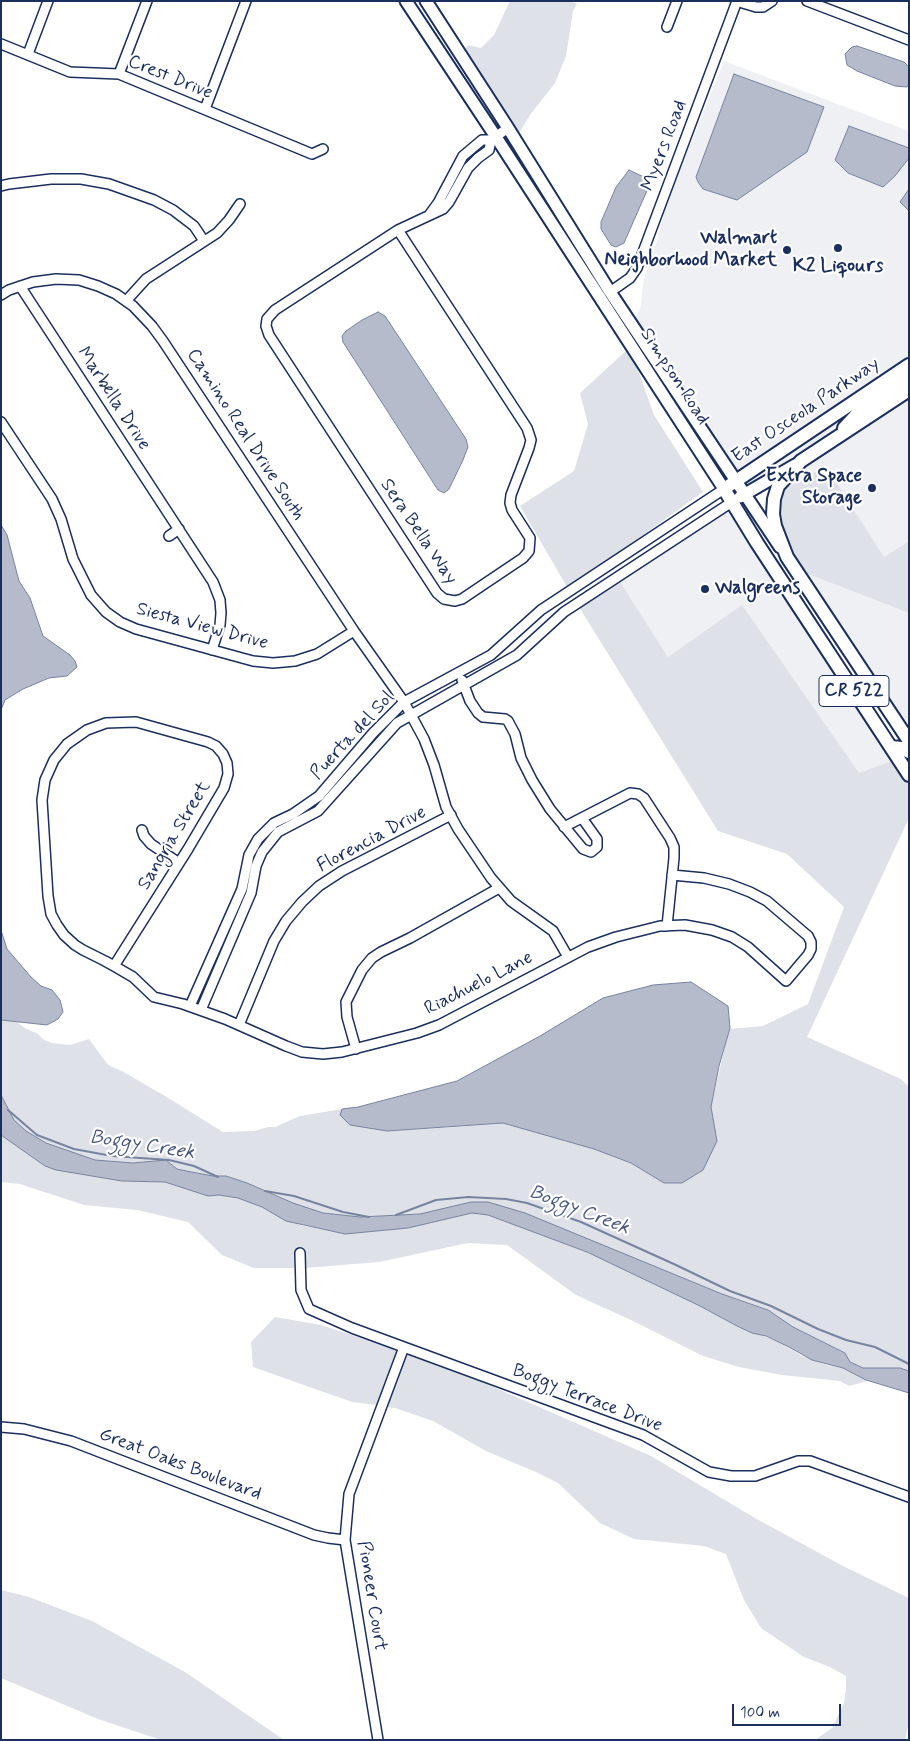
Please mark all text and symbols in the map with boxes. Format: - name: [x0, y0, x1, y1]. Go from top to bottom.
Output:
- street label: Crest Drive: [124, 51, 216, 105]
- street label: Myers Road: [637, 97, 693, 195]
- place label: Walmart Neighborhood Market: [605, 228, 777, 272]
- marker: K2 Liqours: [832, 242, 844, 254]
- marker: Walmart Neighborhood Market: [781, 244, 793, 256]
- place label: K2 Liqours: [793, 256, 883, 278]
- street label: Simpson Road: [634, 324, 714, 430]
- street label: Marbella Drive: [71, 343, 155, 455]
- street label: Camino Real Drive South: [181, 345, 309, 525]
- street label: East Osceola Parkway: [728, 353, 884, 469]
- place label: Extra Space Storage: [766, 466, 862, 510]
- street label: Sera Bella Way: [374, 475, 462, 589]
- marker: Extra Space Storage: [866, 482, 878, 494]
- place label: Walgreens: [715, 578, 800, 600]
- marker: Walgreens: [699, 583, 711, 595]
- street label: Siesta View Drive: [134, 598, 270, 656]
- road number: CR 522: [819, 676, 889, 706]
- street label: Puerta del Sol: [306, 687, 400, 785]
- street label: Sangria Street: [134, 777, 216, 895]
- street label: Florencia Drive: [313, 802, 431, 878]
- street label: Riachuelo Lane: [421, 947, 537, 1021]
- water label: Boggy Creek: [88, 1126, 196, 1166]
- water label: Boggy Creek: [525, 1181, 633, 1241]
- street label: Boggy Terrace Drive: [509, 1360, 665, 1438]
- street label: Great Oaks Boulevard: [96, 1424, 264, 1506]
- street label: Pioneer Court: [351, 1539, 391, 1653]
- scale bar: [735, 1694, 844, 1726]
- text: 100 m: [740, 1703, 780, 1723]

